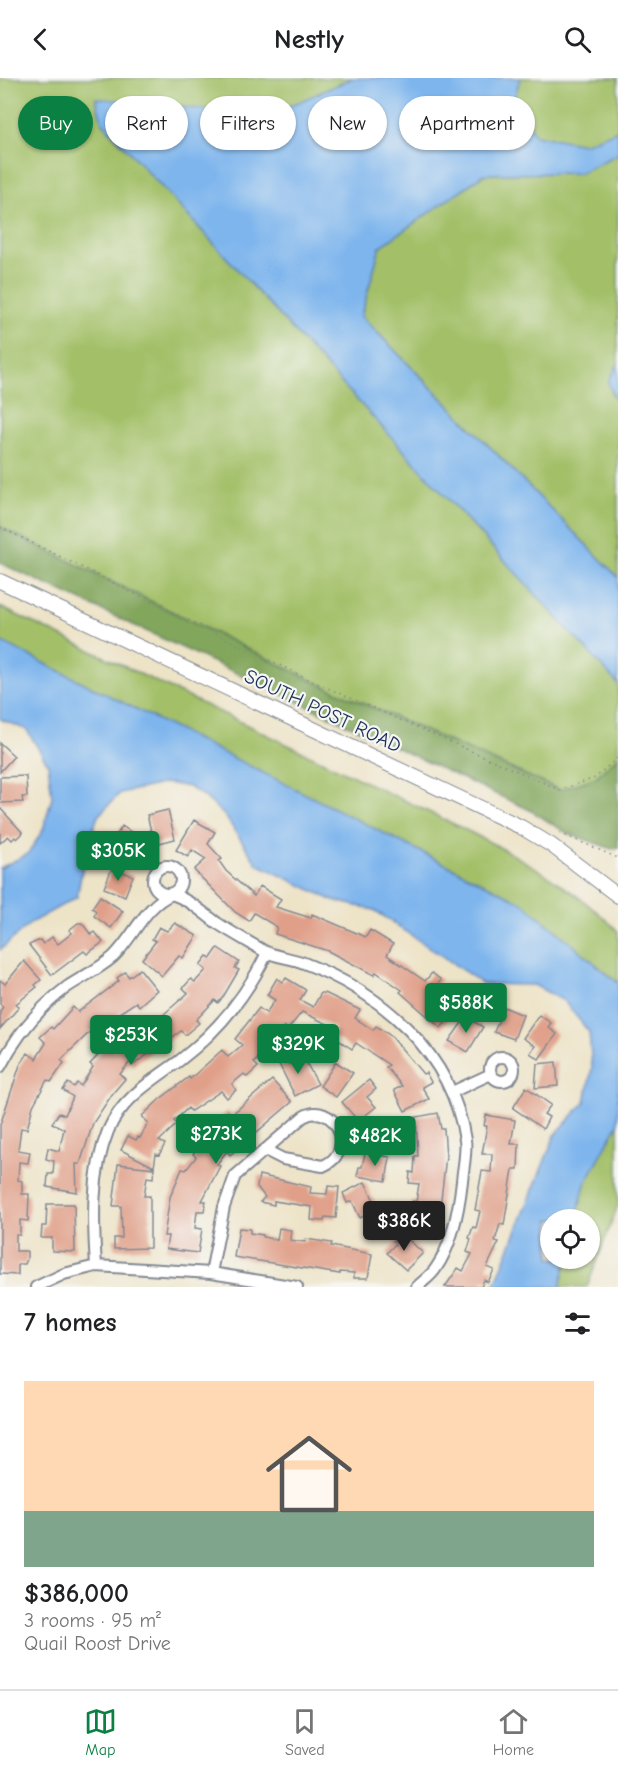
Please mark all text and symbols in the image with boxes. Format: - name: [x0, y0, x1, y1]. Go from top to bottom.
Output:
- icon: back: [24, 23, 57, 56]
- icon: search: [561, 23, 594, 56]
- text: Nestly: [274, 24, 344, 55]
- chip: Buy: [18, 96, 93, 150]
- chip: Rent: [105, 96, 188, 150]
- chip: Filters: [200, 96, 296, 150]
- chip: New: [308, 96, 387, 150]
- chip: Apartment: [399, 96, 535, 150]
- street label: SOUTH POST ROAD: [241, 665, 405, 757]
- pin: $305K: [76, 831, 160, 882]
- text: $305K: [90, 839, 146, 862]
- pin: $588K: [424, 983, 508, 1034]
- text: $588K: [439, 991, 493, 1014]
- pin: $253K: [89, 1015, 173, 1066]
- text: $253K: [104, 1023, 158, 1046]
- pin: $329K: [256, 1024, 340, 1075]
- text: $329K: [271, 1032, 325, 1055]
- pin: $273K: [174, 1114, 258, 1165]
- pin: $482K: [333, 1116, 417, 1167]
- text: $273K: [190, 1122, 242, 1145]
- text: $482K: [349, 1124, 401, 1147]
- pin: $386K: [362, 1201, 446, 1252]
- text: $386K: [377, 1209, 431, 1232]
- map controls: [540, 1209, 600, 1269]
- button: locate: [540, 1209, 600, 1269]
- icon: filters: [561, 1307, 594, 1340]
- text: 7 homes: [24, 1308, 117, 1338]
- icon: home: [255, 1420, 363, 1528]
- text: $386,000: [24, 1579, 129, 1609]
- text: 3 rooms · 95 m²: [24, 1609, 161, 1632]
- text: Quail Roost Drive: [24, 1632, 171, 1655]
- tab: Map: [84, 1705, 117, 1759]
- tab: Saved: [285, 1705, 325, 1759]
- tab: Home: [493, 1705, 534, 1759]

